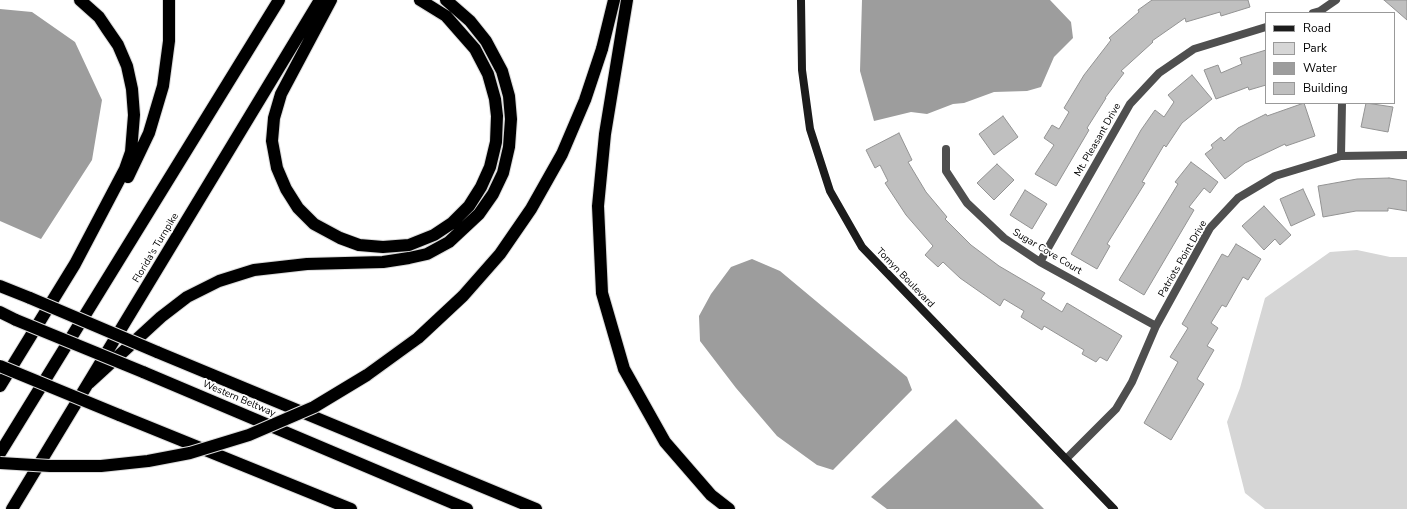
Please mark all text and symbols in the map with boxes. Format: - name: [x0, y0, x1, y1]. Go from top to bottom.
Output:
- legend: [1265, 12, 1395, 104]
- text: Road: [1303, 20, 1331, 36]
- text: Park: [1303, 40, 1327, 56]
- text: Water: [1303, 60, 1337, 76]
- text: Building: [1303, 80, 1348, 96]
- street label: Mt. Pleasant Drive: [1072, 101, 1124, 179]
- street label: Florida's Turnpike: [130, 211, 182, 285]
- street label: Patriots Point Drive: [1156, 218, 1210, 300]
- street label: Sugar Cove Court: [1010, 227, 1084, 277]
- street label: Tomyn Boulevard: [873, 246, 937, 310]
- street label: Western Beltway: [201, 378, 277, 420]

